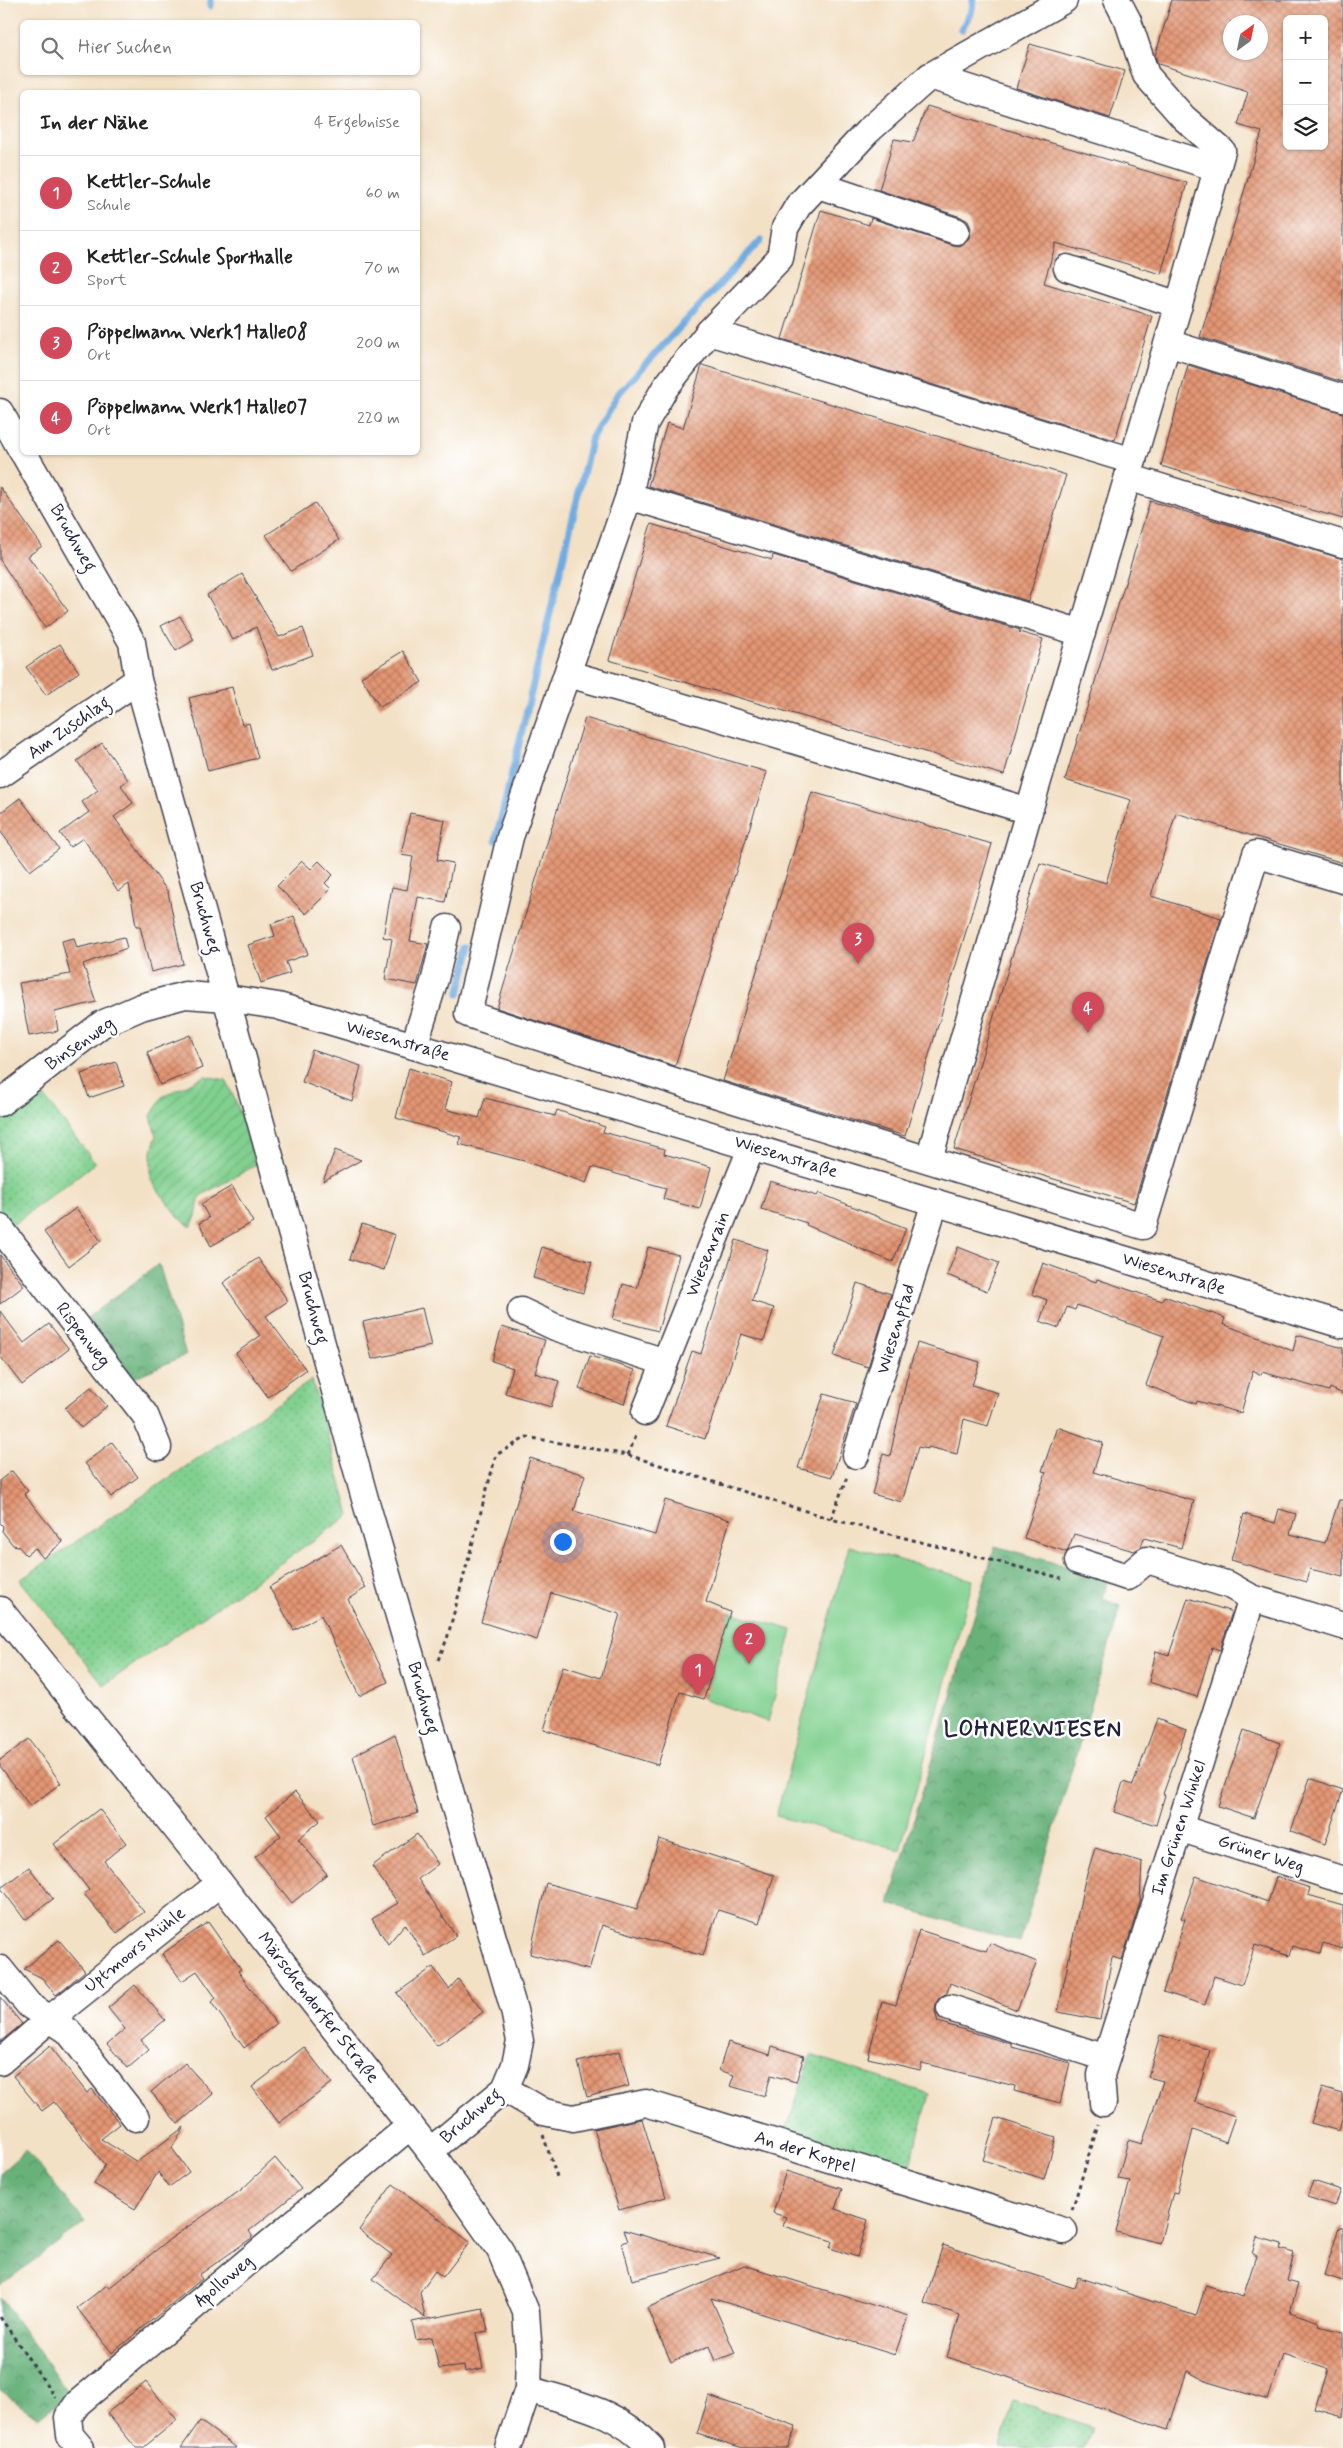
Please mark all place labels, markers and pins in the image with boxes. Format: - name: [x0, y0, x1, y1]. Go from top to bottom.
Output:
- pin: 3: [842, 923, 874, 964]
- pin: 4: [1072, 992, 1104, 1033]
- pin: 2: [733, 1623, 765, 1664]
- pin: 1: [682, 1654, 714, 1695]

